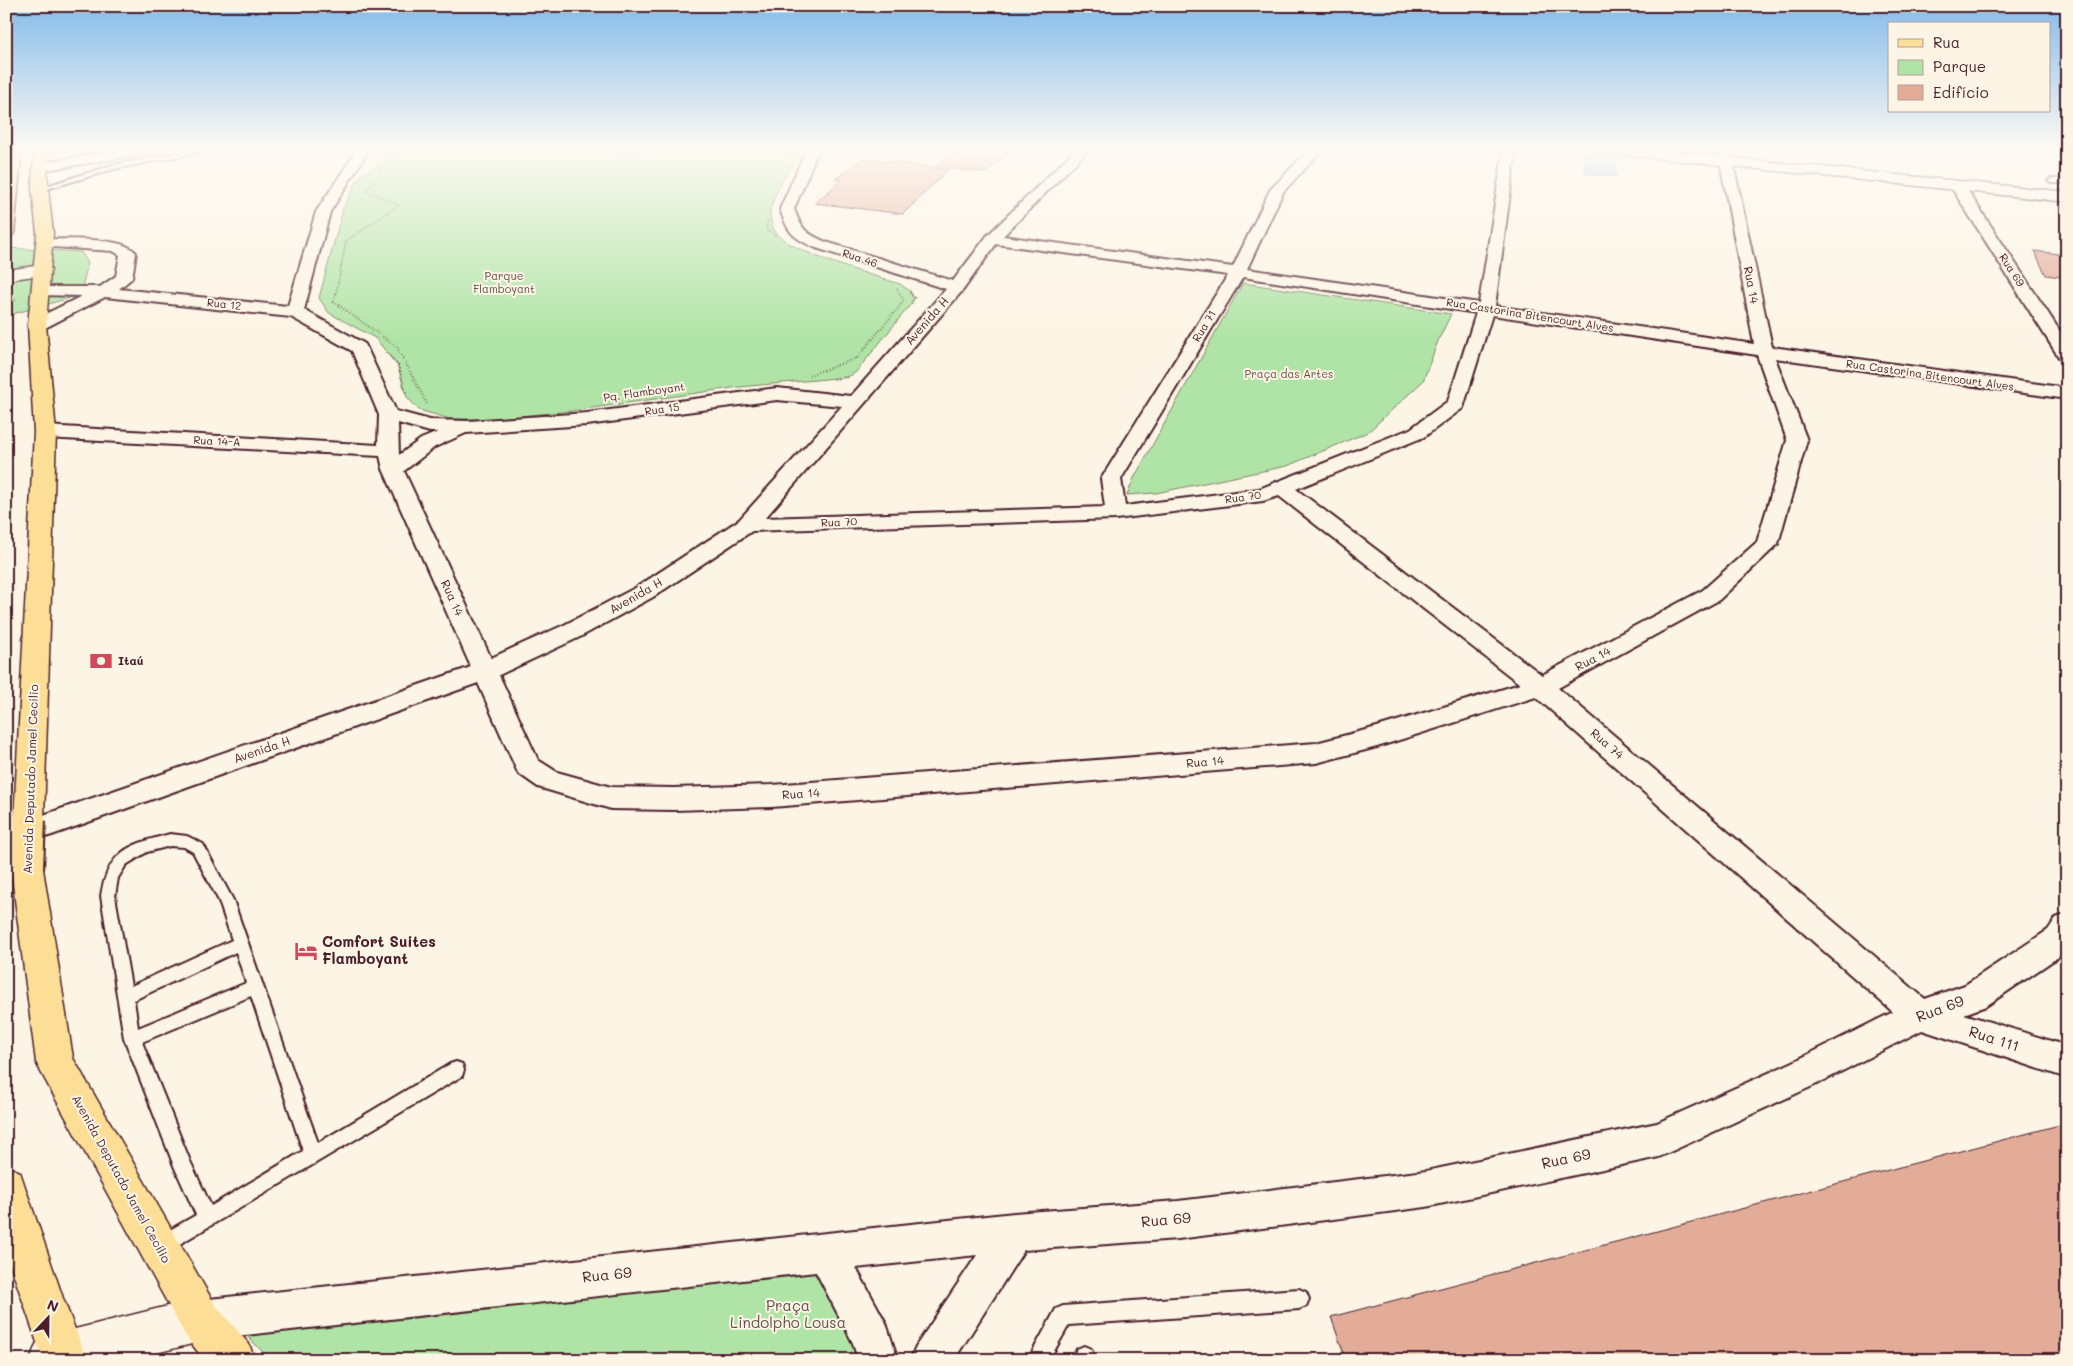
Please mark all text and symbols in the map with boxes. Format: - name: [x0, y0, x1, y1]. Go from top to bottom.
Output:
- legend: [1888, 22, 2050, 112]
- text: Rua: [1933, 32, 1960, 52]
- text: Parque: [1933, 56, 1986, 76]
- text: Edifício: [1933, 82, 1989, 102]
- street label: Rua 46: [840, 245, 880, 270]
- street label: Rua 69: [1996, 250, 2029, 290]
- street label: Rua 14: [1741, 265, 1763, 305]
- park label: Parque Flamboyant: [473, 268, 535, 296]
- street label: Avenida H: [901, 293, 952, 348]
- street label: Rua 12: [206, 294, 242, 313]
- street label: Rua Castorina Bitencourt Alves: [1445, 294, 1615, 335]
- street label: Rua 71: [1188, 307, 1219, 344]
- street label: Rua Castorina Bitencourt Alves: [1845, 355, 2015, 394]
- park label: Praça das Artes: [1245, 366, 1333, 381]
- street label: Pq. Flamboyant: [602, 378, 686, 405]
- street label: Rua 15: [644, 399, 680, 418]
- street label: Rua 14-A: [193, 432, 241, 449]
- street label: Rua 70: [1224, 487, 1262, 506]
- street label: Rua 70: [821, 513, 858, 530]
- street label: Avenida H: [606, 574, 665, 617]
- street label: Rua 14: [438, 577, 468, 618]
- street label: Rua 14: [1572, 642, 1613, 674]
- bank icon: Itaú: [88, 648, 114, 674]
- place label: Itaú: [118, 652, 144, 668]
- street label: Avenida Deputado Jamel Cecílio: [19, 684, 41, 874]
- street label: Rua 74: [1588, 724, 1628, 762]
- street label: Avenida H: [231, 732, 292, 766]
- street label: Rua 14: [1185, 751, 1225, 771]
- street label: Rua 14: [781, 784, 820, 802]
- place label: Comfort Suites Flamboyant: [322, 931, 436, 968]
- hotel icon: Comfort Suites Flamboyant: [293, 938, 319, 964]
- street label: Rua 69: [1913, 990, 1967, 1026]
- street label: Rua 111: [1966, 1020, 2022, 1056]
- street label: Avenida Deputado Jamel Cecílio: [69, 1092, 175, 1265]
- street label: Rua 69: [1539, 1143, 1592, 1173]
- street label: Rua 69: [1140, 1207, 1192, 1231]
- street label: Rua 69: [581, 1261, 633, 1287]
- north arrow: [22, 1294, 72, 1344]
- text: N: [45, 1295, 62, 1316]
- park label: Praça Lindolpho Lousa: [730, 1295, 846, 1332]

